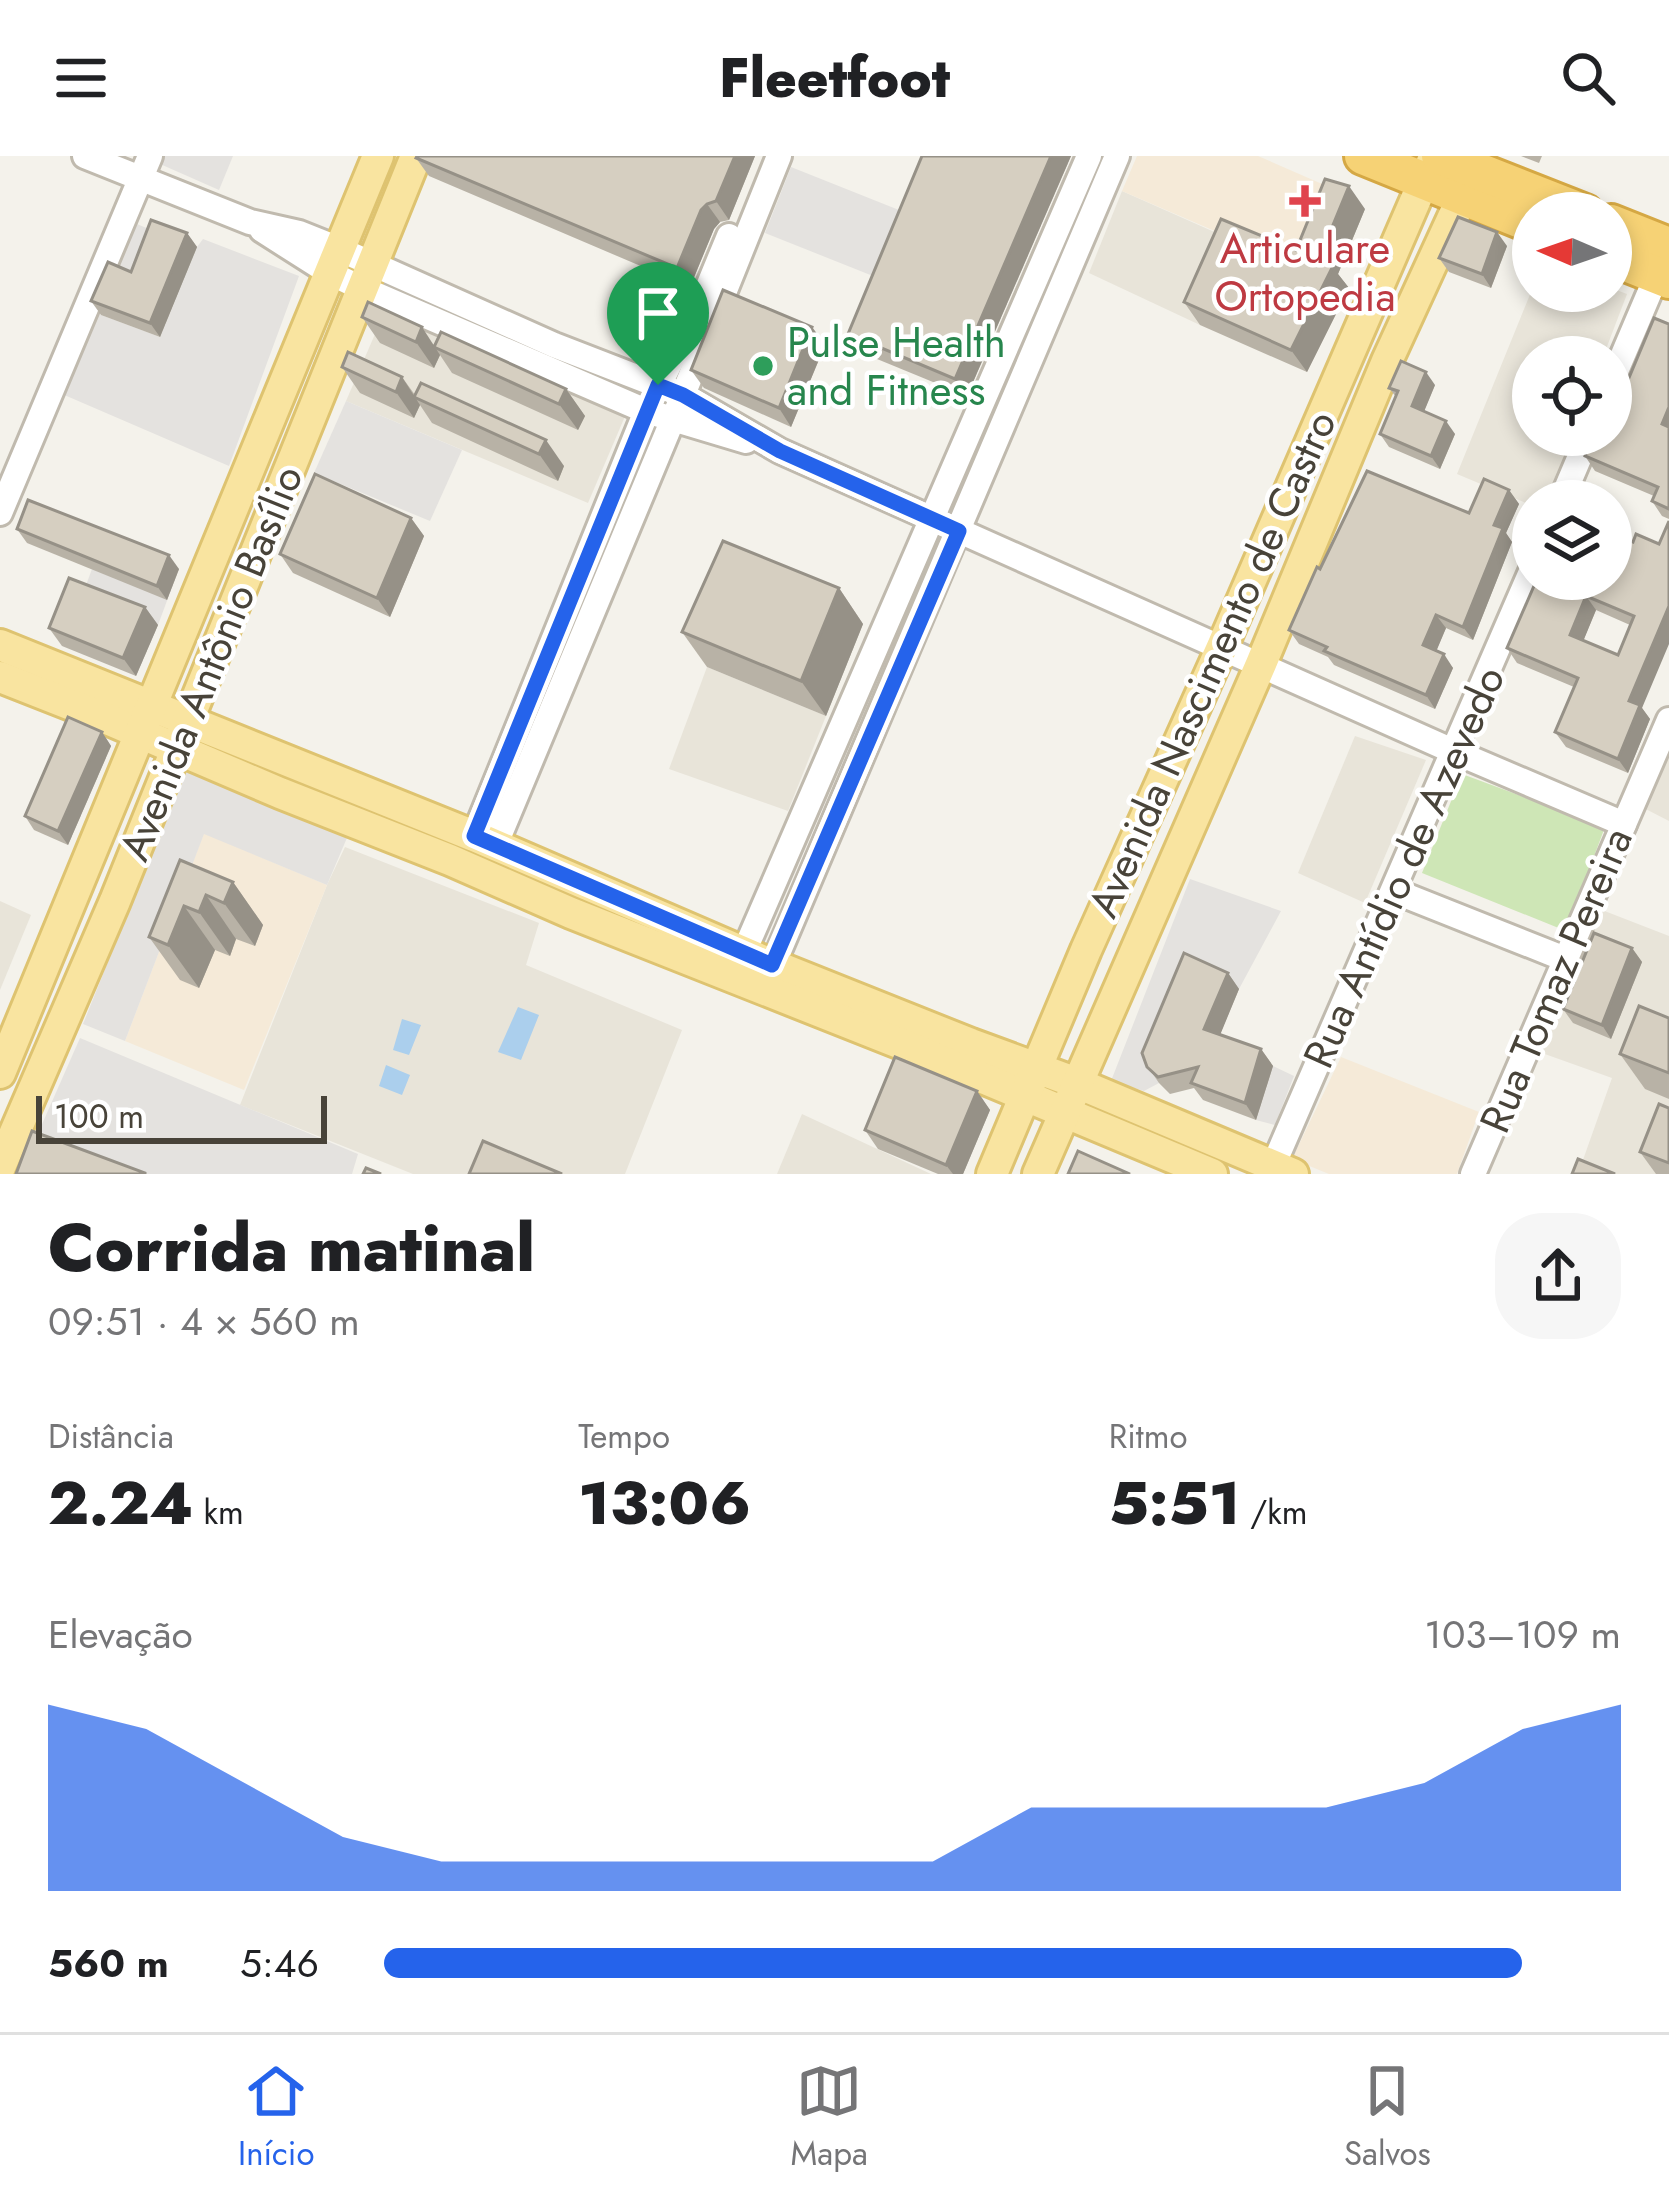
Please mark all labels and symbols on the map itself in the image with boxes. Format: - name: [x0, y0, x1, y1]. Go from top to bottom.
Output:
- marker: Articulare Ortopedia: [1289, 185, 1321, 217]
- north arrow: [1512, 192, 1632, 312]
- place label: Articulare Ortopedia: [1214, 218, 1396, 327]
- pin: [607, 262, 709, 385]
- place label: Pulse Health and Fitness: [787, 312, 1006, 421]
- marker: Pulse Health and Fitness: [750, 353, 776, 379]
- street label: Avenida Nascimento de Castro: [1073, 401, 1351, 927]
- street label: Avenida Antônio Basílio: [104, 456, 318, 870]
- street label: Rua Antídio de Azevedo: [1288, 657, 1520, 1077]
- street label: Rua Tomaz Pereira: [1464, 818, 1648, 1142]
- scale bar: [36, 1090, 327, 1143]

